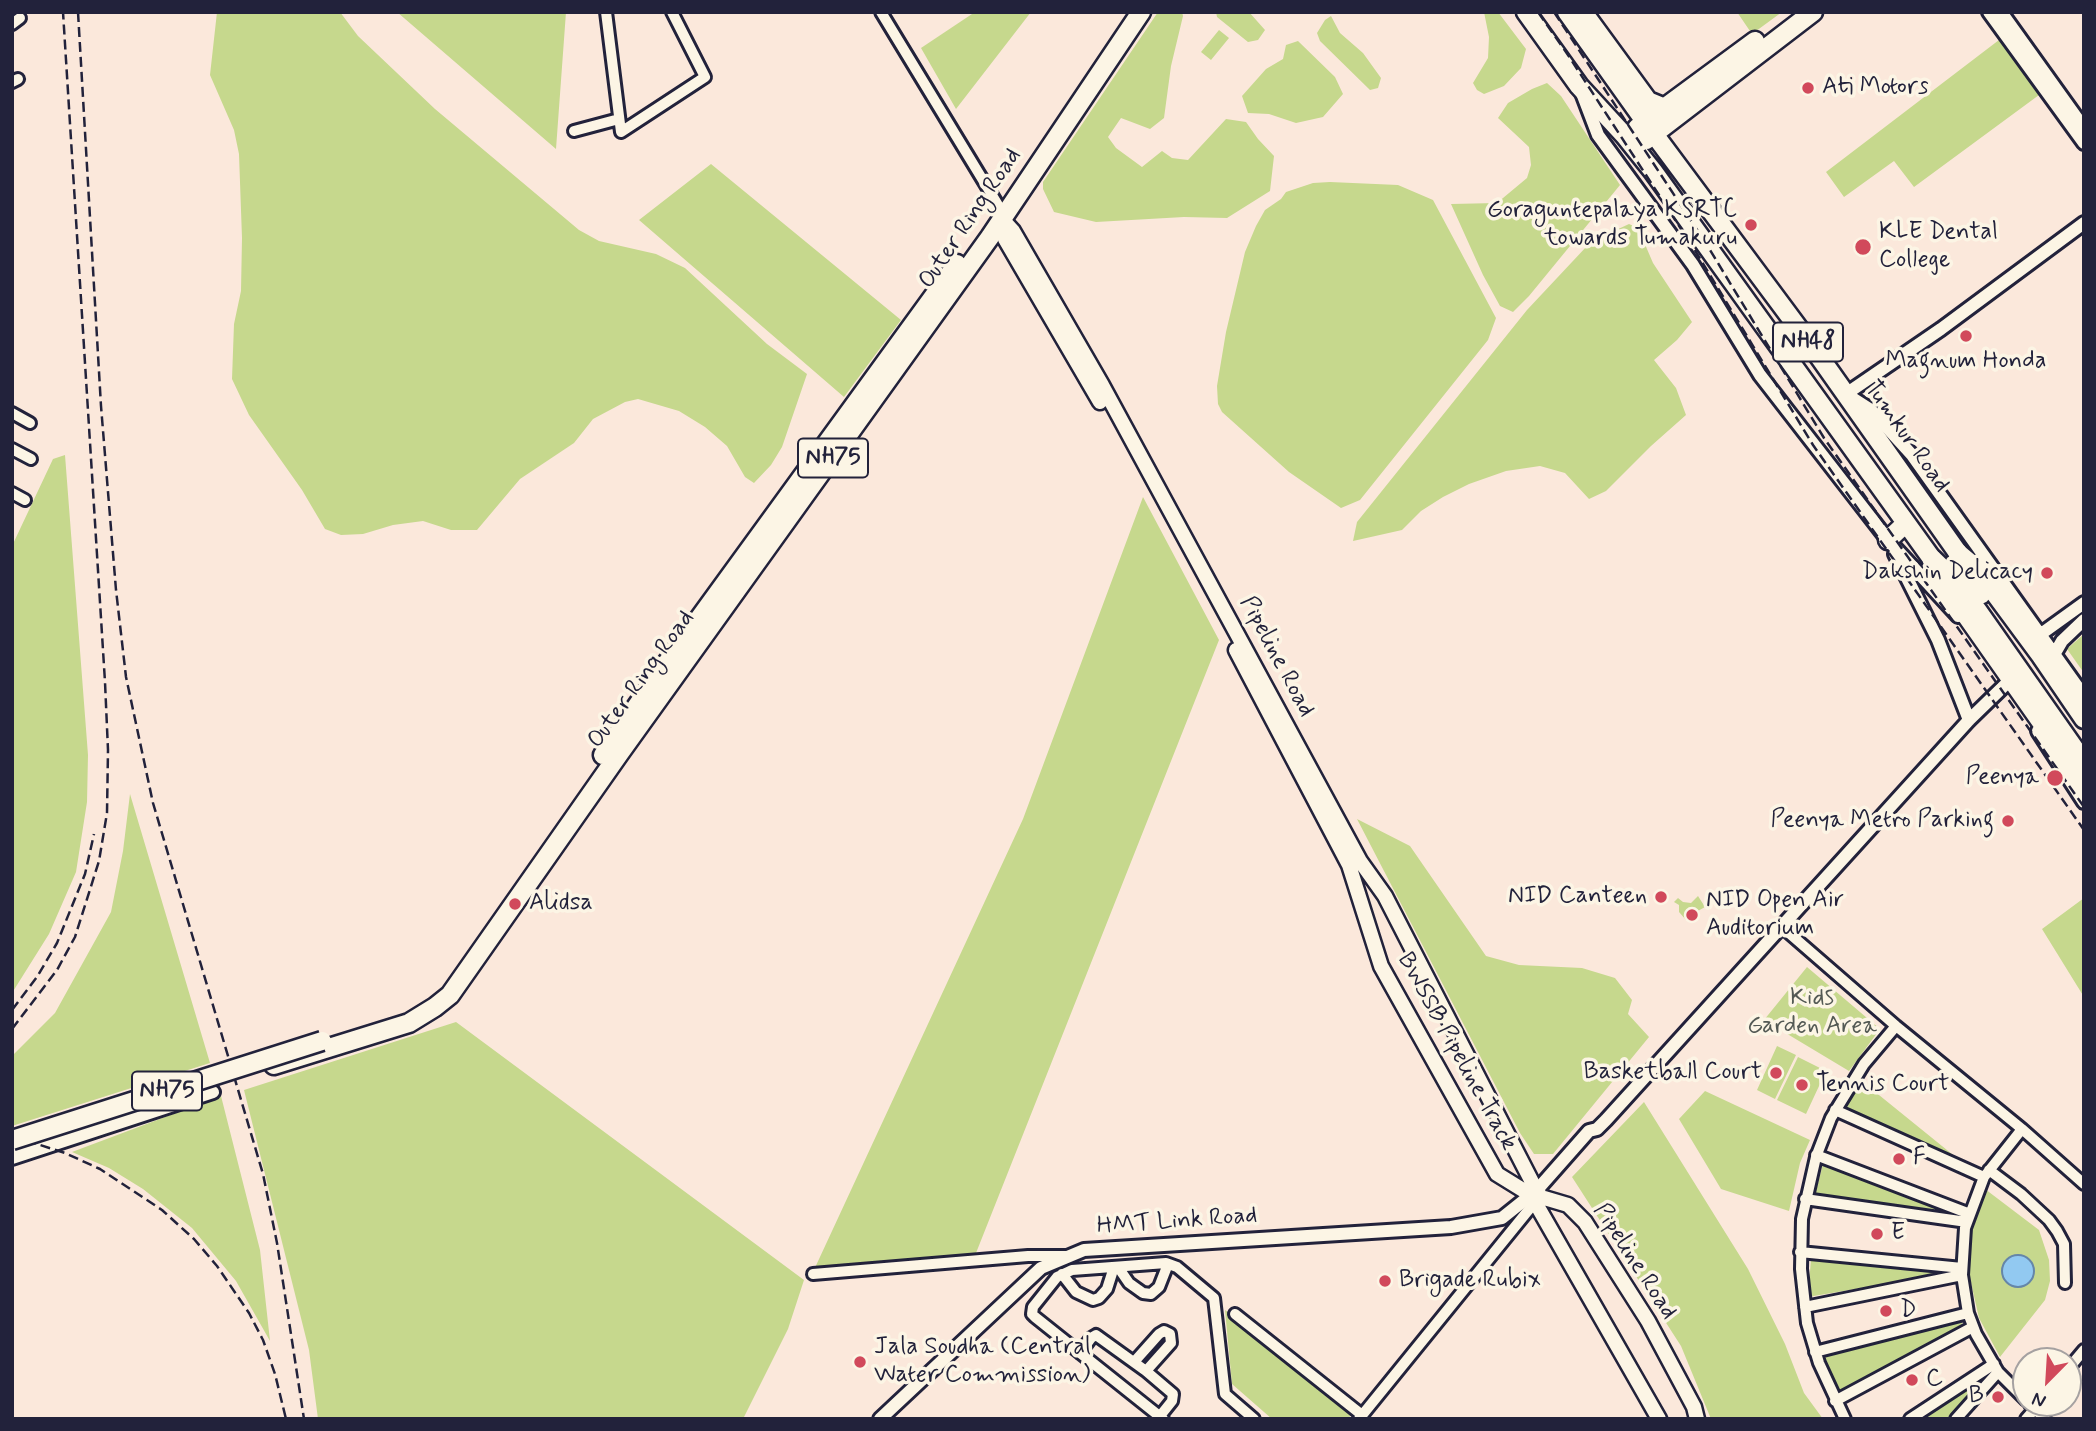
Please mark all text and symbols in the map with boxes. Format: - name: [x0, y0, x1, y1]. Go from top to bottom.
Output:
- place label: Ati Motors: [1822, 74, 1929, 102]
- marker: Ati Motors: [1800, 80, 1816, 96]
- street label: Outer Ring Road: [913, 143, 1029, 295]
- place label: Goraguntepalaya KSRTC towards Tumakuru: [1487, 197, 1737, 253]
- marker: Goraguntepalaya KSRTC towards Tumakuru: [1743, 217, 1759, 233]
- place label: KLE Dental College: [1879, 219, 1998, 275]
- marker: KLE Dental College: [1853, 237, 1873, 257]
- road number: NH48: [1773, 322, 1843, 362]
- marker: Magnum Honda: [1958, 328, 1974, 344]
- place label: Magnum Honda: [1885, 348, 2047, 376]
- street label: Tumkur Road: [1857, 376, 1955, 498]
- road number: NH75: [798, 438, 868, 478]
- place label: Dakshin Delicacy: [1862, 559, 2033, 587]
- marker: Dakshin Delicacy: [2039, 565, 2055, 581]
- street label: Pipeline Road: [1232, 592, 1320, 722]
- street label: Outer Ring Road: [582, 606, 702, 754]
- place label: Peenya: [1966, 764, 2039, 792]
- marker: Peenya: [2045, 768, 2065, 788]
- place label: Peenya Metro Parking: [1771, 807, 1994, 835]
- marker: Peenya Metro Parking: [2000, 813, 2016, 829]
- place label: NID Canteen: [1508, 883, 1647, 911]
- place label: NID Open Air Auditorium: [1706, 887, 1844, 943]
- marker: NID Canteen: [1653, 889, 1669, 905]
- place label: Alidsa: [529, 890, 593, 918]
- marker: Alidsa: [507, 896, 523, 912]
- marker: NID Open Air Auditorium: [1684, 907, 1700, 923]
- street label: BWSSB Pipeline Track: [1390, 948, 1522, 1156]
- park label: Kids Garden Area: [1747, 985, 1877, 1041]
- place label: Basketball Court: [1583, 1059, 1762, 1087]
- marker: Basketball Court: [1768, 1065, 1784, 1081]
- place label: Tennis Court: [1816, 1071, 1949, 1099]
- road number: NH75: [132, 1072, 202, 1110]
- marker: Tennis Court: [1794, 1077, 1810, 1093]
- place label: F: [1913, 1145, 1926, 1173]
- marker: F: [1891, 1151, 1907, 1167]
- street label: Pipeline Road: [1586, 1199, 1682, 1325]
- street label: HMT Link Road: [1096, 1202, 1258, 1242]
- place label: E: [1891, 1220, 1905, 1248]
- marker: E: [1869, 1226, 1885, 1242]
- place label: Brigade Rubix: [1399, 1267, 1541, 1295]
- marker: Brigade Rubix: [1377, 1273, 1393, 1289]
- place label: D: [1900, 1297, 1917, 1325]
- marker: D: [1878, 1303, 1894, 1319]
- place label: Jala Soudha (Central Water Commission): [874, 1334, 1091, 1390]
- north arrow: [2012, 1347, 2082, 1417]
- marker: Jala Soudha (Central Water Commission): [852, 1354, 868, 1370]
- place label: C: [1926, 1366, 1943, 1394]
- marker: C: [1904, 1372, 1920, 1388]
- place label: B: [1969, 1383, 1984, 1411]
- text: N: [2028, 1386, 2050, 1414]
- marker: B: [1990, 1389, 2006, 1405]

